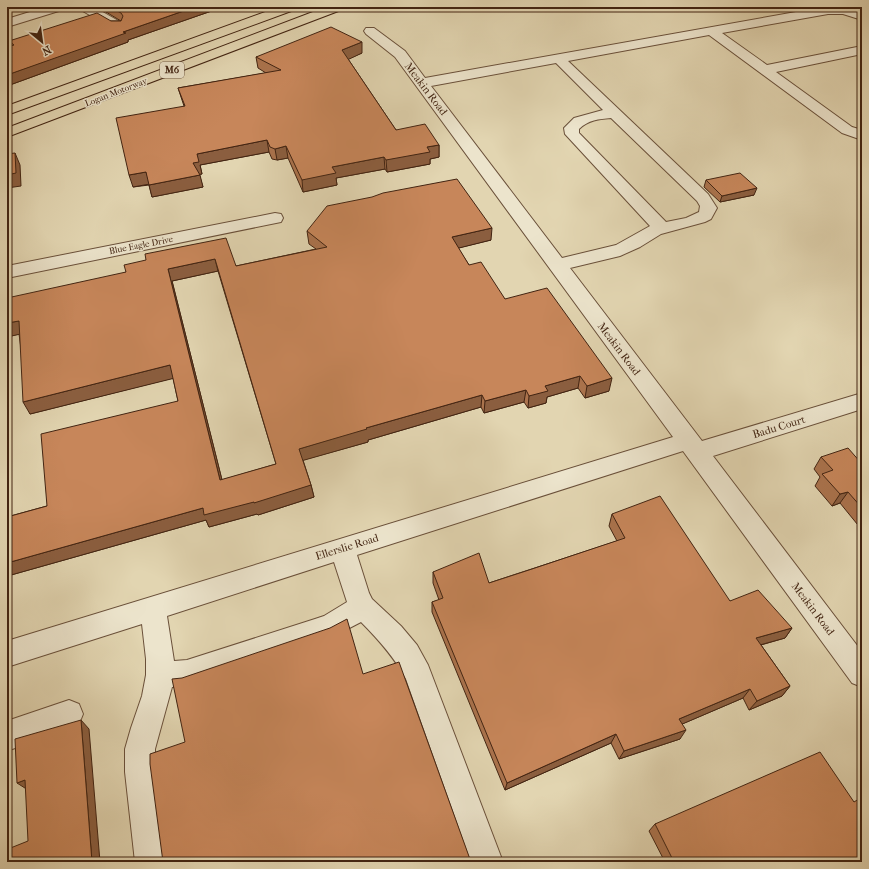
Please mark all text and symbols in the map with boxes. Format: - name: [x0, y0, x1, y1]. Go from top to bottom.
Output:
- north arrow: [22, 22, 62, 62]
- text: N: [39, 43, 53, 58]
- street label: Meakin Road: [402, 60, 451, 119]
- road number: M6: [160, 62, 184, 78]
- street label: Logan Motorway: [83, 75, 150, 108]
- street label: Blue Eagle Drive: [108, 234, 174, 256]
- street label: Meakin Road: [595, 320, 644, 379]
- street label: Badu Court: [751, 413, 807, 441]
- street label: Ellerslie Road: [314, 531, 381, 563]
- street label: Meakin Road: [789, 580, 838, 639]

